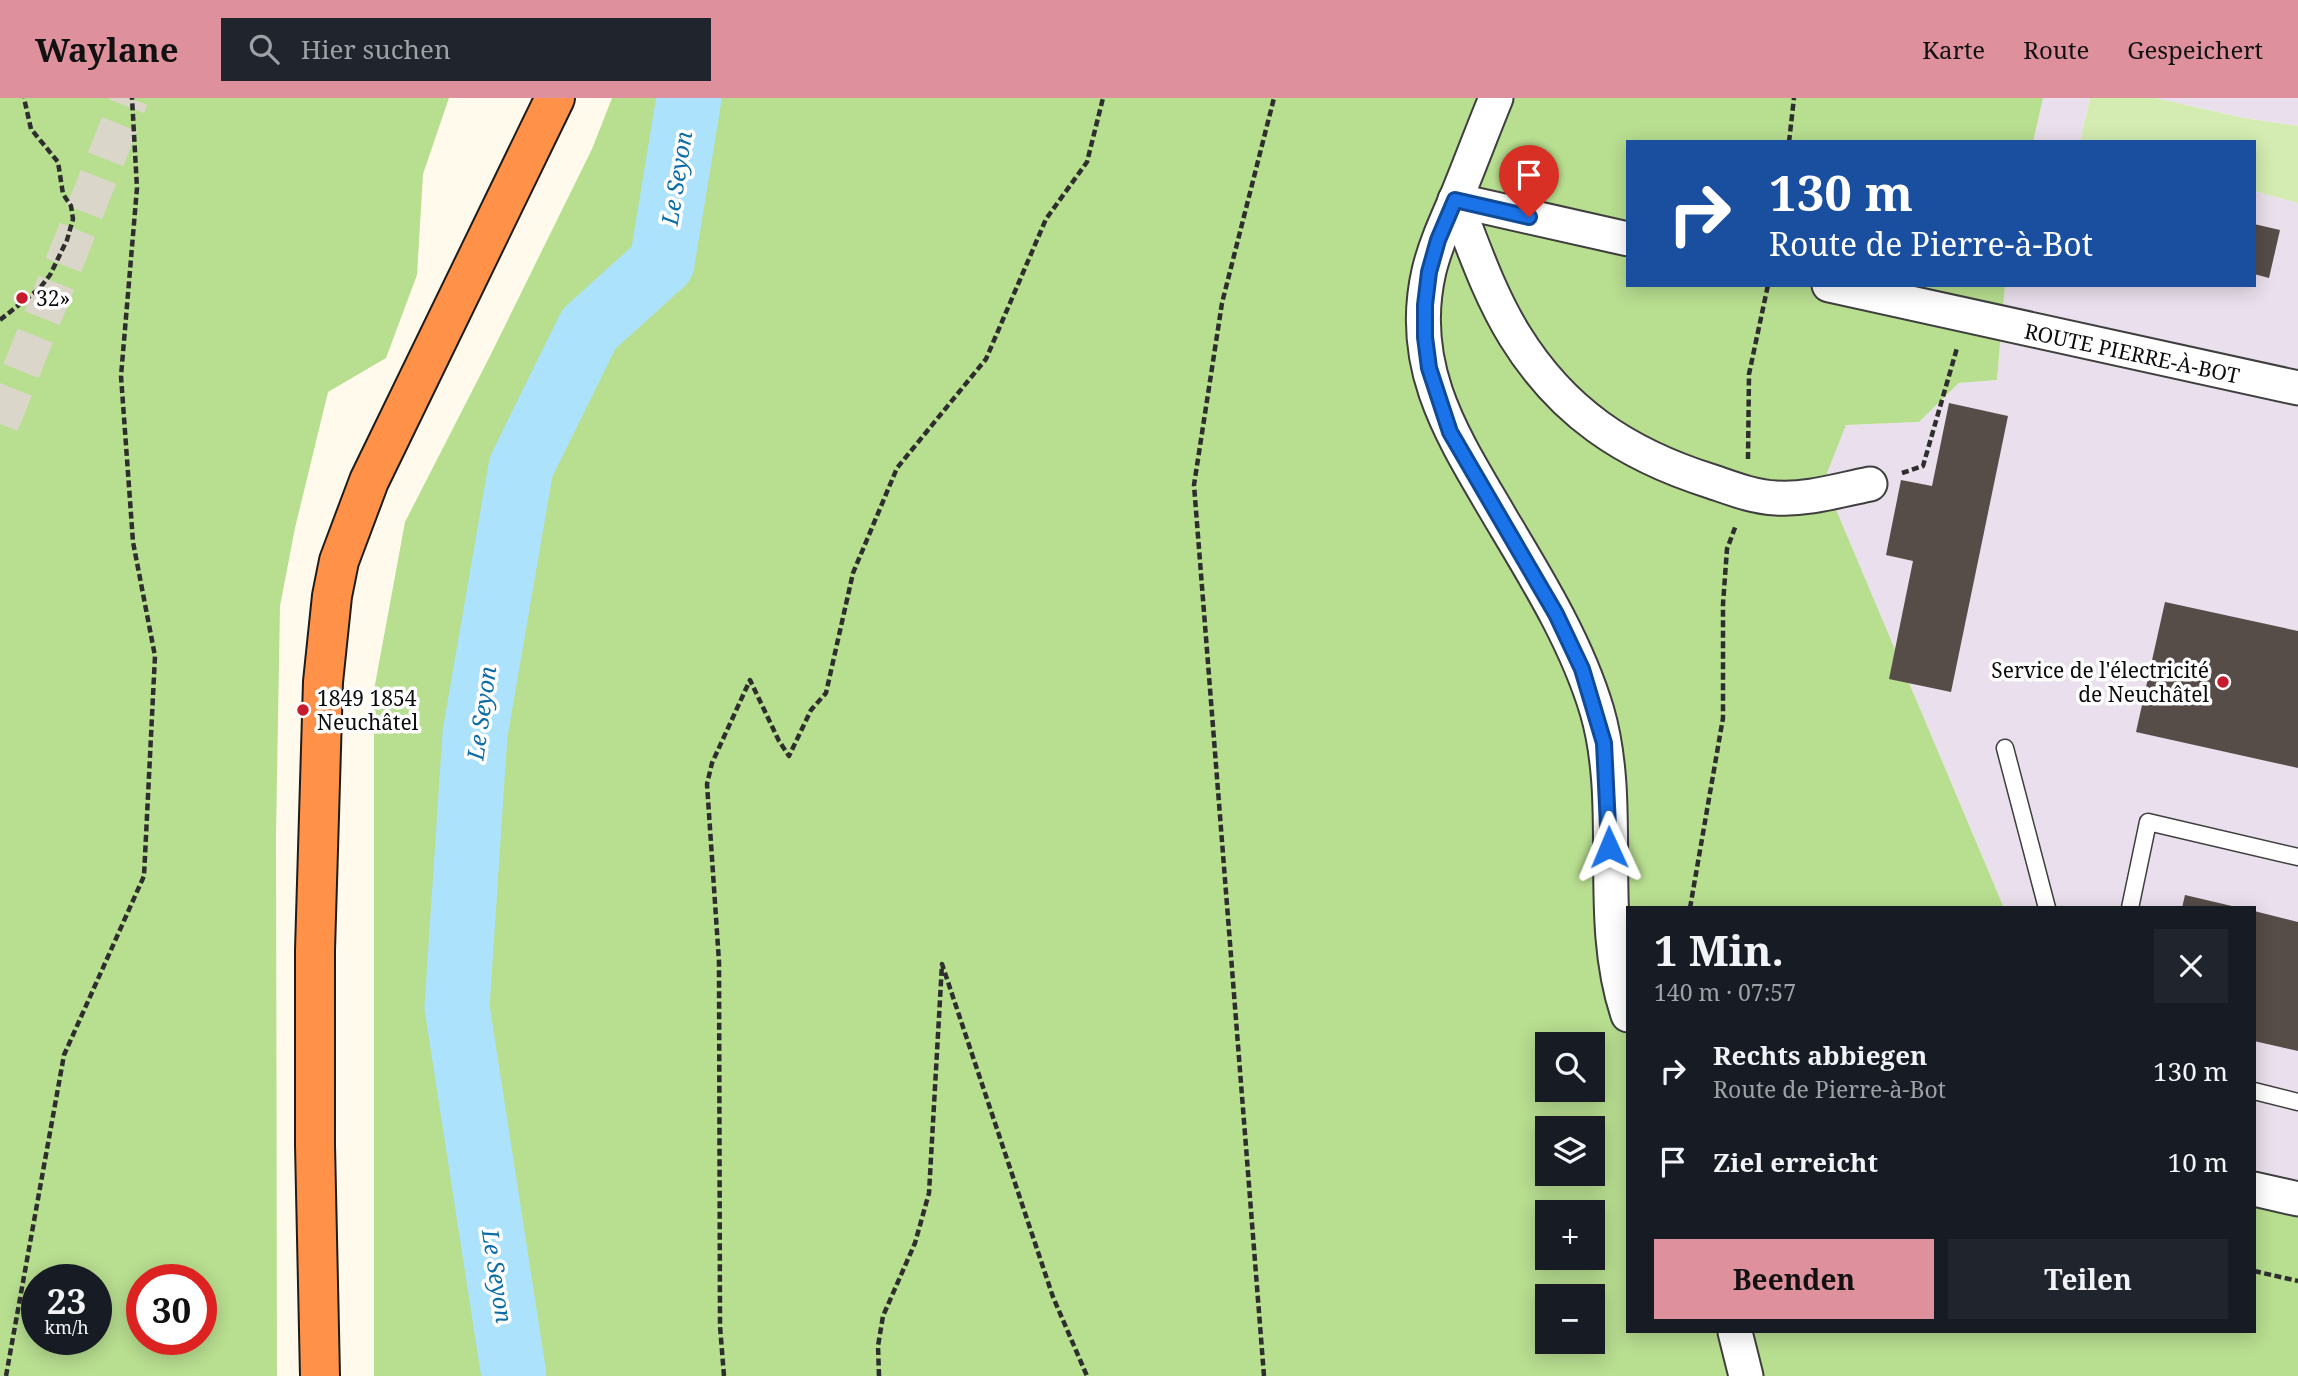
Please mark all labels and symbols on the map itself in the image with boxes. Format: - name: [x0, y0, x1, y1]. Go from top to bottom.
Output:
- water label: Le Seyon: [653, 129, 699, 228]
- pin: [1499, 145, 1559, 217]
- place label: 32»: [36, 284, 70, 312]
- marker: 32»: [14, 290, 30, 306]
- street label: ROUTE PIERRE-À-BOT: [2022, 317, 2242, 389]
- place label: Service de l'électricité de Neuchâtel: [1991, 656, 2209, 708]
- water label: Le Seyon: [458, 664, 503, 763]
- marker: Service de l'électricité de Neuchâtel: [2215, 674, 2231, 690]
- place label: 1849 1854 Neuchâtel: [317, 684, 419, 736]
- marker: 1849 1854 Neuchâtel: [295, 702, 311, 718]
- position arrow: [1572, 810, 1646, 884]
- water label: Le Seyon: [475, 1226, 521, 1325]
- speed limit sign: 30: [126, 1264, 217, 1355]

